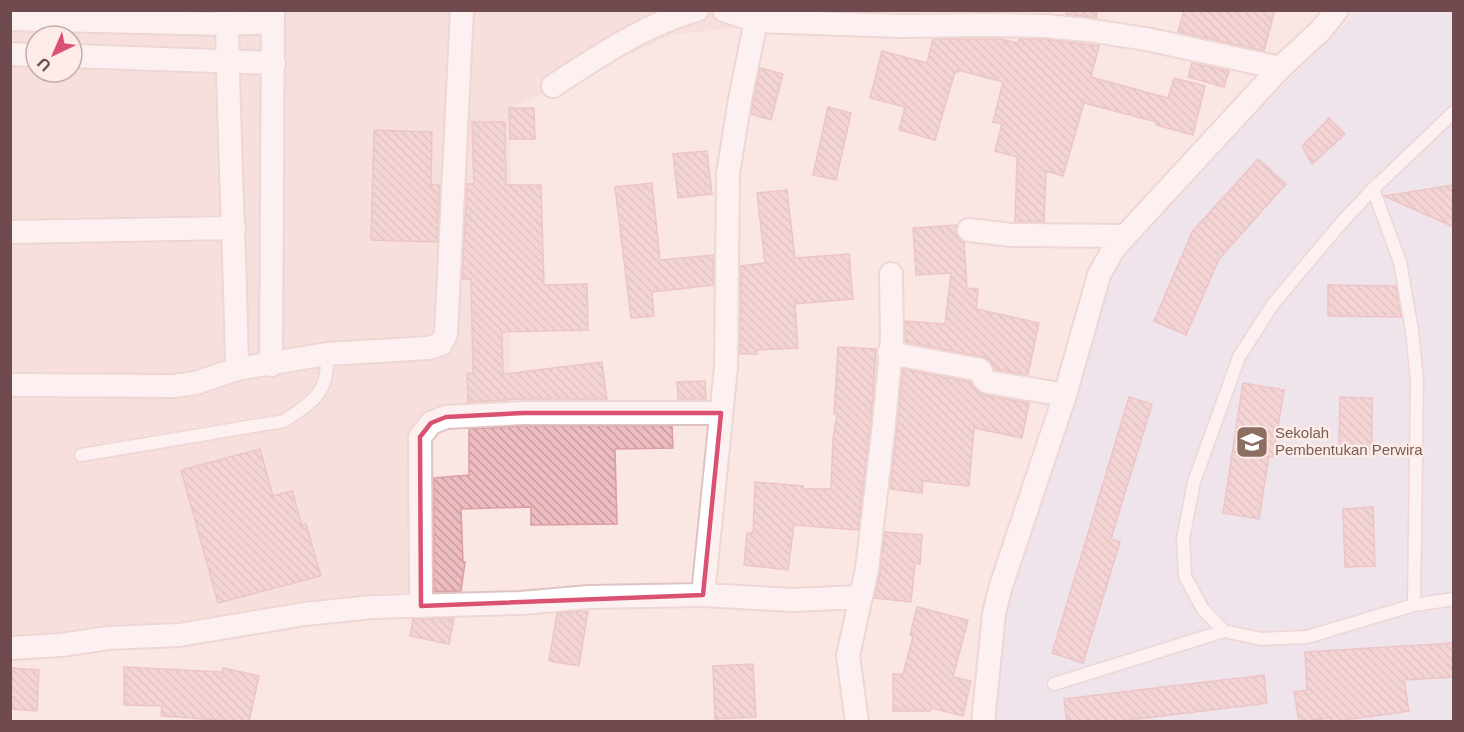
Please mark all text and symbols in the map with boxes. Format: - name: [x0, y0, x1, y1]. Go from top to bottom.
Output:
- north arrow: [24, 24, 84, 84]
- text: U: [34, 54, 54, 75]
- school or university icon: Sekolah Pembentukan Perwira: [1234, 424, 1270, 460]
- place label: Sekolah Pembentukan Perwira: [1275, 424, 1423, 458]

